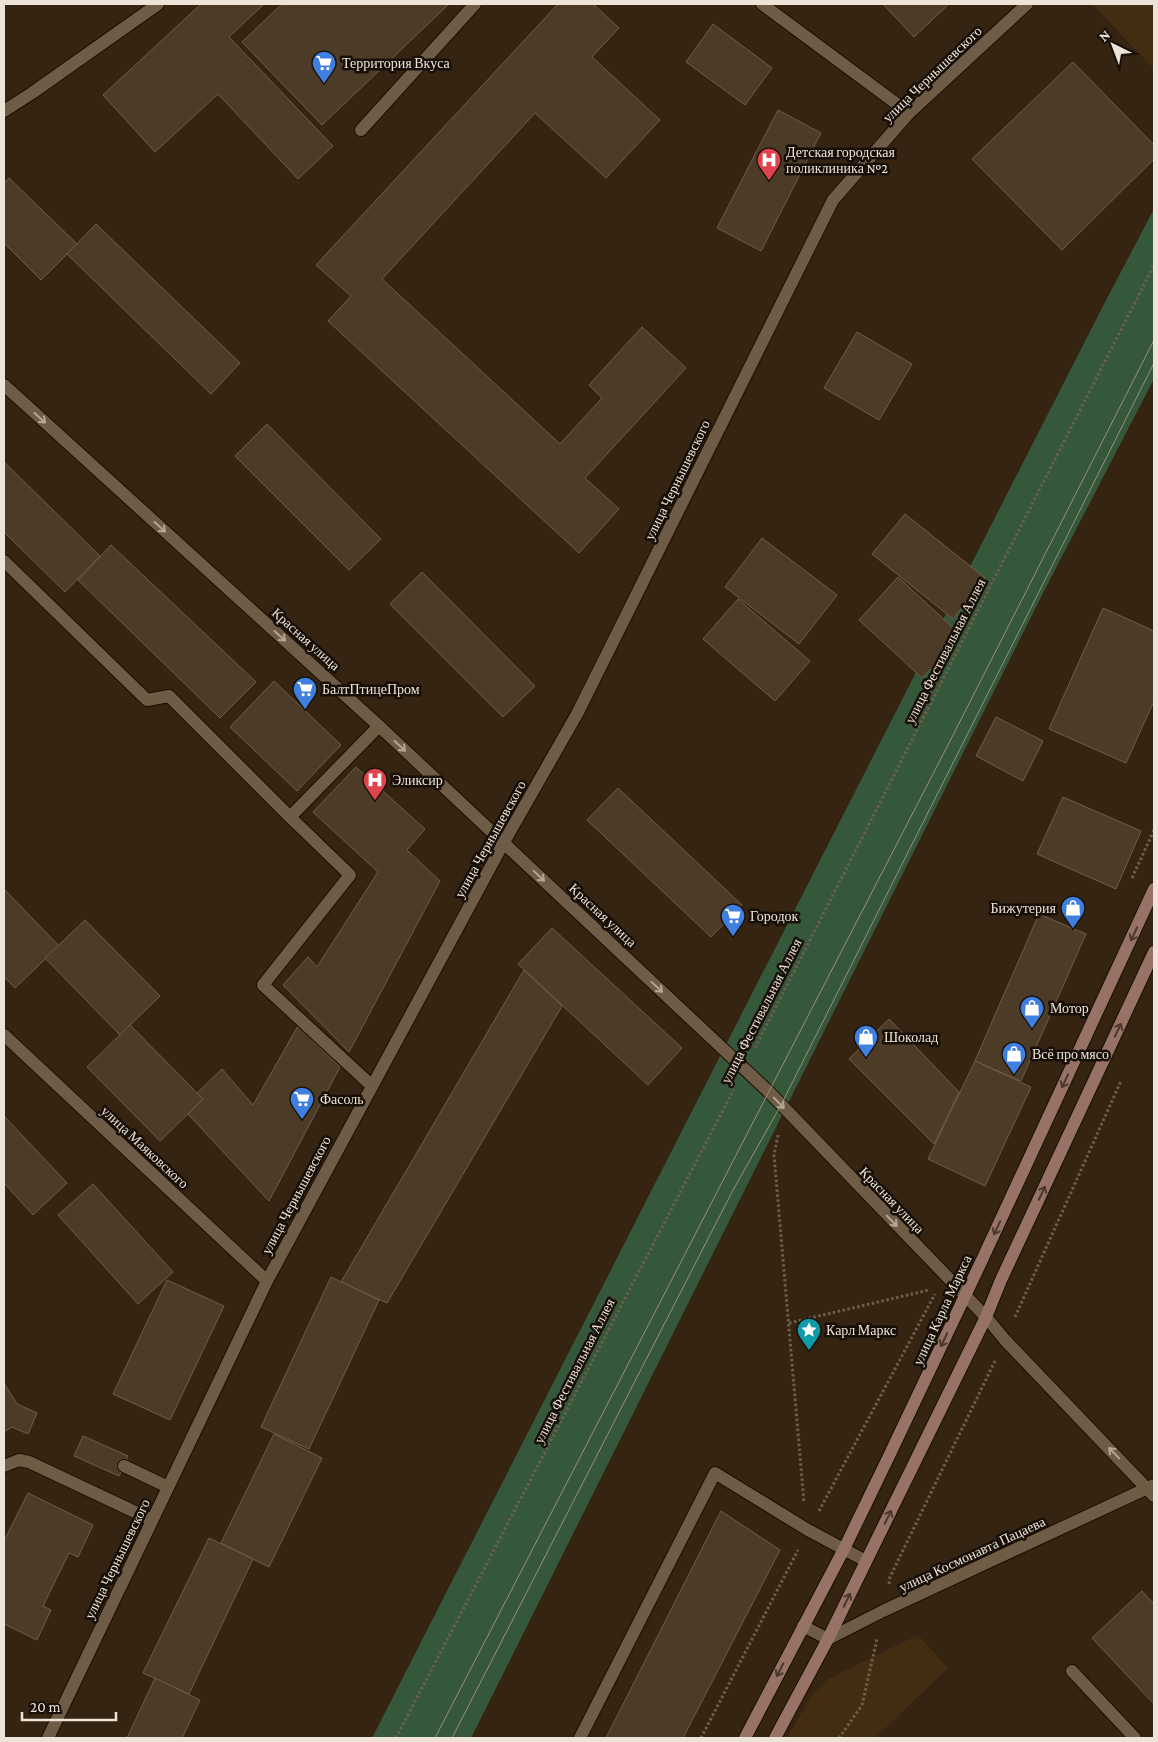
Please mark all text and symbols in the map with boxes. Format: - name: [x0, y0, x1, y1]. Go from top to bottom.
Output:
- north arrow: [1088, 20, 1138, 70]
- street label: улица Чернышевского: [879, 23, 985, 125]
- text: N: [1095, 26, 1114, 44]
- supermarket icon: Территория Вкуса: [311, 50, 337, 84]
- place label: Территория Вкуса: [342, 55, 451, 71]
- place label: Детская городская поликлиника №2: [786, 144, 895, 176]
- hospital icon: Детская городская поликлиника №2: [756, 147, 782, 181]
- one-way arrow: [33, 412, 46, 424]
- street label: улица Чернышевского: [641, 417, 713, 543]
- one-way arrow: [154, 521, 167, 533]
- street label: улица Фестивальная Аллея: [901, 575, 989, 726]
- street label: Красная улица: [269, 604, 344, 674]
- one-way arrow: [274, 630, 287, 642]
- supermarket icon: БалтПтицеПром: [292, 676, 318, 710]
- place label: БалтПтицеПром: [322, 681, 420, 697]
- one-way arrow: [394, 740, 407, 752]
- hospital icon: Эликсир: [362, 767, 388, 801]
- place label: Эликсир: [392, 772, 443, 788]
- street label: улица Чернышевского: [451, 778, 529, 900]
- one-way arrow: [533, 870, 546, 882]
- street label: Красная улица: [566, 880, 641, 951]
- shop icon: Бижутерия: [1060, 895, 1086, 929]
- place label: Бижутерия: [991, 900, 1057, 916]
- supermarket icon: Городок: [720, 903, 746, 937]
- place label: Городок: [750, 908, 799, 924]
- one-way arrow: [1128, 926, 1138, 941]
- street label: улица Фестивальная Аллея: [717, 935, 805, 1086]
- one-way arrow: [651, 981, 664, 993]
- shop icon: Мотор: [1019, 995, 1045, 1029]
- place label: Мотор: [1050, 1000, 1089, 1016]
- one-way arrow: [1114, 1023, 1123, 1038]
- shop icon: Шоколад: [853, 1024, 879, 1058]
- place label: Шоколад: [884, 1029, 938, 1045]
- shop icon: Всё про мясо: [1001, 1041, 1027, 1075]
- place label: Всё про мясо: [1032, 1046, 1109, 1062]
- one-way arrow: [1060, 1073, 1070, 1088]
- supermarket icon: Фасоль: [289, 1086, 315, 1120]
- place label: Фасоль: [320, 1091, 364, 1107]
- one-way arrow: [773, 1097, 785, 1110]
- street label: улица Маяковского: [98, 1102, 192, 1192]
- street label: улица Чернышевского: [258, 1133, 334, 1257]
- street label: Красная улица: [856, 1163, 928, 1237]
- one-way arrow: [1038, 1186, 1047, 1201]
- one-way arrow: [885, 1214, 897, 1226]
- one-way arrow: [992, 1221, 1002, 1236]
- street label: улица Карла Маркса: [909, 1252, 975, 1368]
- street label: улица Фестивальная Аллея: [530, 1295, 618, 1446]
- place icon: Карл Маркс: [796, 1317, 822, 1351]
- place label: Карл Маркс: [826, 1322, 896, 1338]
- one-way arrow: [939, 1332, 949, 1347]
- one-way arrow: [1108, 1447, 1120, 1460]
- street label: улица Чернышевского: [81, 1496, 153, 1622]
- one-way arrow: [884, 1510, 893, 1525]
- street label: улица Космонавта Пацаева: [896, 1513, 1048, 1595]
- one-way arrow: [843, 1593, 852, 1608]
- one-way arrow: [775, 1662, 785, 1677]
- scale bar: [22, 1690, 116, 1722]
- text: 20 m: [30, 1699, 61, 1715]

